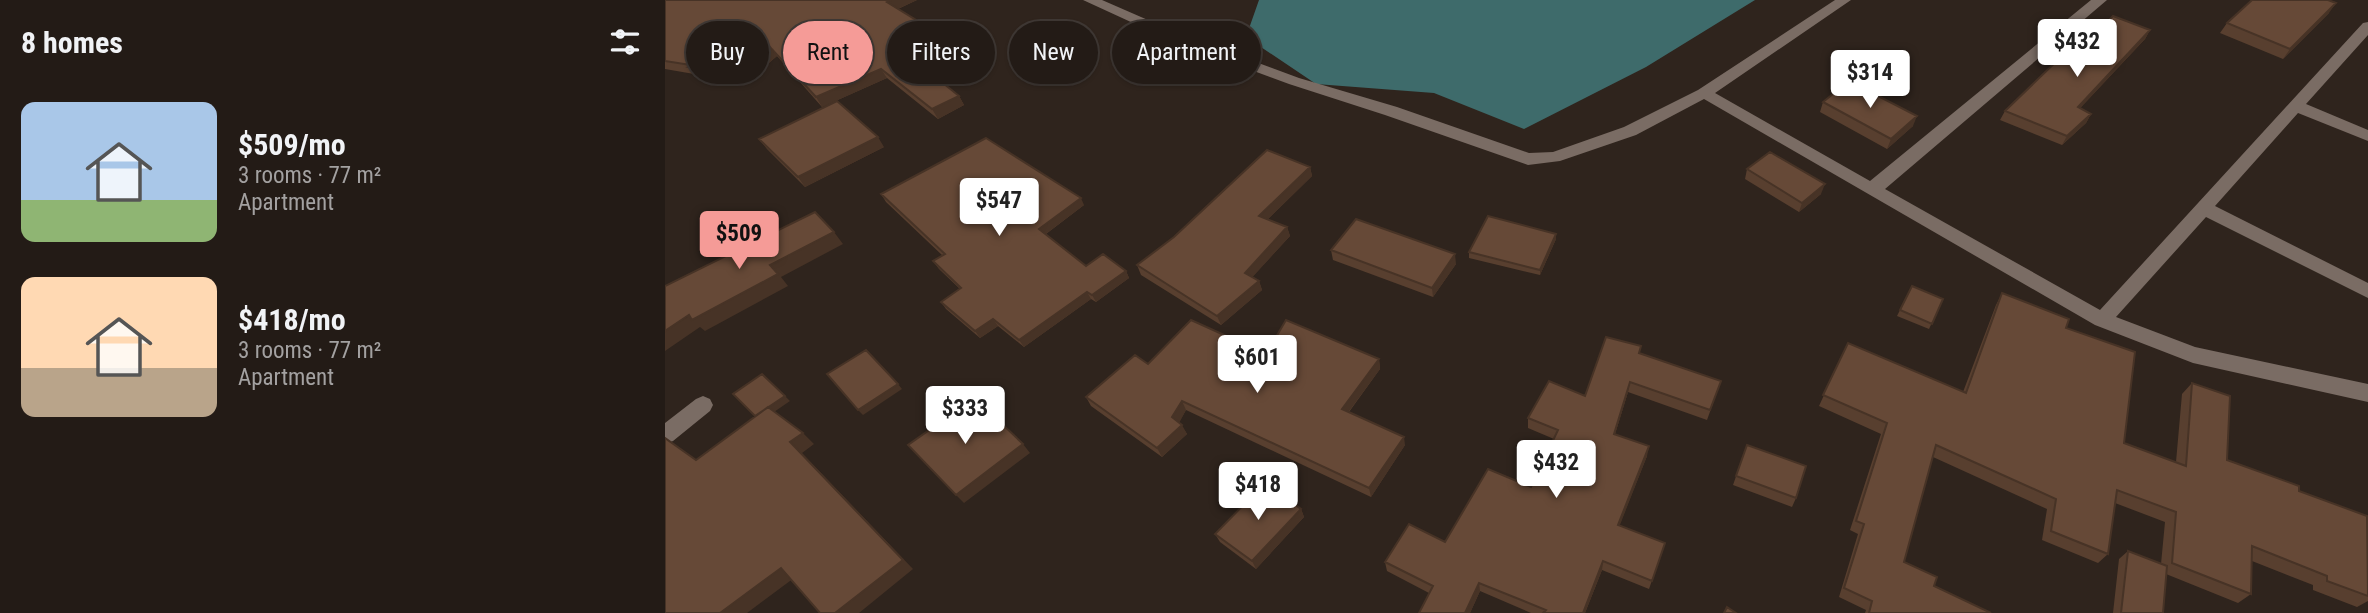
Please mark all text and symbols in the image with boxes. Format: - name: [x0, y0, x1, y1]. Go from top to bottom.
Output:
- pin: $432: [2036, 20, 2118, 79]
- chip: Buy: [686, 21, 769, 84]
- chip: Rent: [783, 21, 873, 84]
- chip: Filters: [887, 21, 995, 84]
- chip: New: [1009, 21, 1098, 84]
- chip: Apartment: [1112, 21, 1261, 84]
- icon: filters: [606, 23, 644, 61]
- text: 8 homes: [21, 25, 123, 60]
- text: $432: [2054, 28, 2100, 55]
- pin: $314: [1829, 50, 1911, 110]
- text: $314: [1847, 59, 1893, 86]
- text: $509/mo: [238, 127, 346, 162]
- icon: home: [77, 130, 161, 214]
- text: 3 rooms · 77 m²: [238, 162, 381, 189]
- pin: $547: [958, 178, 1040, 238]
- text: $547: [976, 187, 1022, 214]
- text: Apartment: [238, 189, 334, 216]
- pin: $509: [698, 212, 780, 271]
- text: $509: [716, 220, 762, 247]
- text: $418/mo: [238, 302, 346, 337]
- icon: home: [77, 305, 161, 389]
- pin: $601: [1216, 336, 1298, 395]
- text: 3 rooms · 77 m²: [238, 337, 381, 364]
- text: $601: [1234, 344, 1280, 371]
- text: Apartment: [238, 364, 334, 391]
- pin: $333: [924, 386, 1006, 446]
- text: $333: [942, 395, 988, 422]
- pin: $432: [1515, 440, 1597, 500]
- text: $432: [1533, 449, 1579, 476]
- pin: $418: [1217, 462, 1299, 522]
- text: $418: [1235, 471, 1281, 498]

